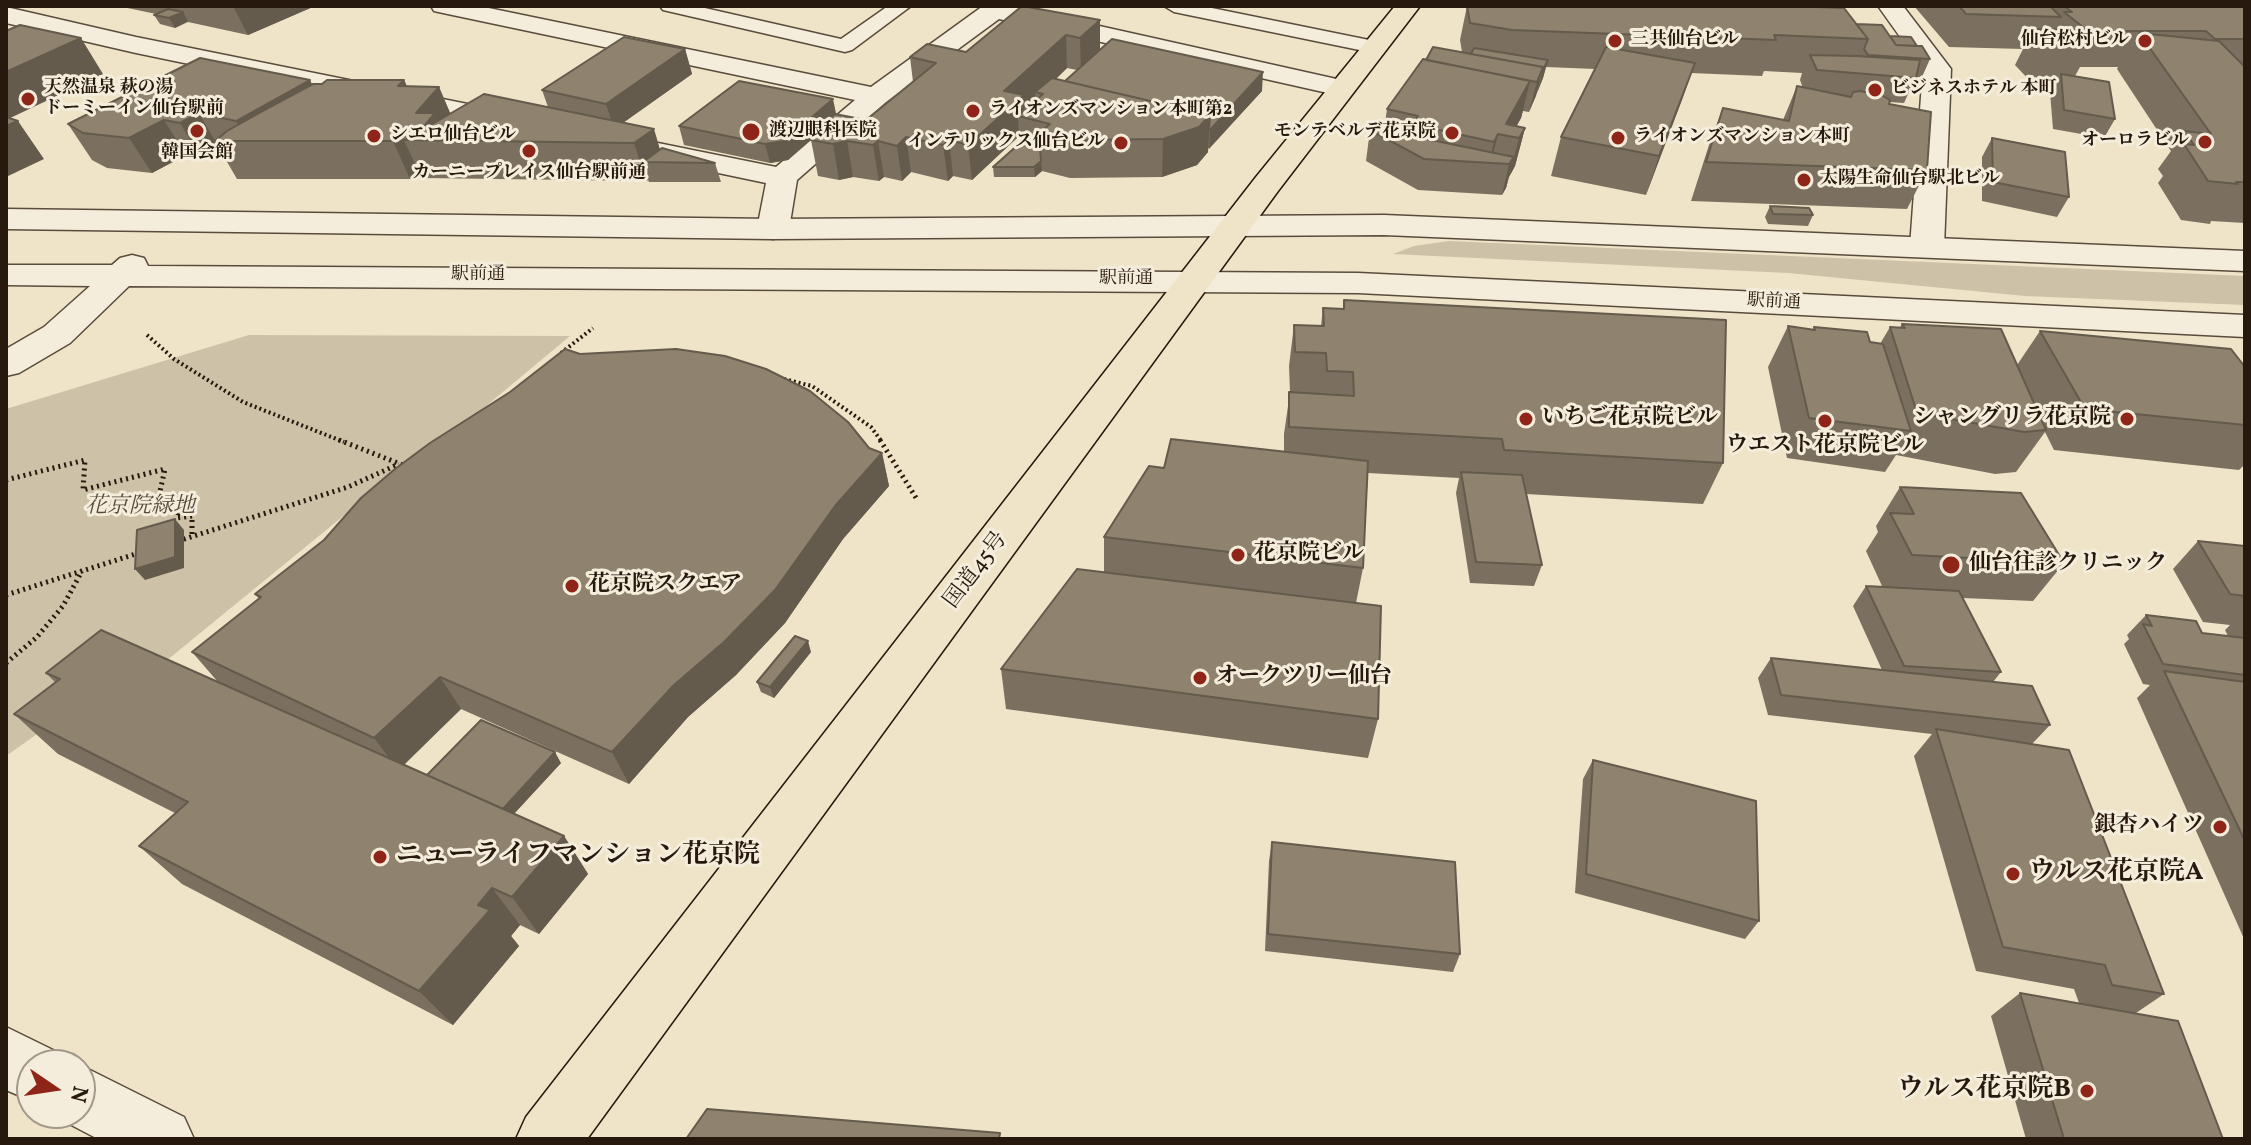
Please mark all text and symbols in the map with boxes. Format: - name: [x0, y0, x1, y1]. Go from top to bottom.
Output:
- place label: 三共仙台ビル: [1631, 30, 1739, 52]
- place label: 仙台松村ビル: [2021, 30, 2129, 52]
- marker: 三共仙台ビル: [1606, 32, 1624, 50]
- marker: 仙台松村ビル: [2136, 32, 2154, 50]
- place label: 天然温泉 萩の湯 ドーミーイン仙台駅前: [44, 78, 224, 120]
- place label: ビジネスホテル 本町: [1891, 79, 2057, 101]
- marker: ビジネスホテル 本町: [1866, 81, 1884, 99]
- marker: 天然温泉 萩の湯 ドーミーイン仙台駅前: [19, 90, 37, 108]
- place label: ライオンズマンション本町第2: [989, 100, 1232, 122]
- marker: ライオンズマンション本町第2: [964, 102, 982, 120]
- marker: 渡辺眼科医院: [740, 121, 762, 143]
- place label: 渡辺眼科医院: [769, 121, 877, 143]
- marker: 韓国会館: [188, 122, 206, 140]
- place label: モンテベルデ花京院: [1274, 122, 1436, 144]
- marker: モンテベルデ花京院: [1443, 124, 1461, 142]
- place label: シエロ仙台ビル: [390, 125, 516, 147]
- marker: シエロ仙台ビル: [365, 127, 383, 145]
- place label: ライオンズマンション本町: [1634, 127, 1850, 149]
- marker: ライオンズマンション本町: [1609, 129, 1627, 147]
- place label: オーロラビル: [2081, 131, 2189, 153]
- place label: インテリックス仙台ビル: [907, 132, 1105, 154]
- marker: オーロラビル: [2196, 133, 2214, 151]
- marker: インテリックス仙台ビル: [1112, 134, 1130, 152]
- marker: カーニープレイス仙台駅前通: [520, 142, 538, 160]
- place label: 韓国会館: [161, 143, 233, 165]
- place label: カーニープレイス仙台駅前通: [412, 163, 646, 185]
- place label: 太陽生命仙台駅北ビル: [1820, 169, 2000, 191]
- marker: 太陽生命仙台駅北ビル: [1795, 171, 1813, 189]
- street label: 駅前通: [451, 265, 505, 287]
- street label: 駅前通: [1099, 269, 1153, 291]
- street label: 駅前通: [1746, 291, 1802, 315]
- place label: いちご花京院ビル: [1542, 406, 1718, 432]
- place label: シャングリラ花京院: [1913, 406, 2111, 432]
- marker: いちご花京院ビル: [1517, 410, 1535, 428]
- marker: シャングリラ花京院: [2118, 410, 2136, 428]
- marker: ウエスト花京院ビル: [1816, 412, 1834, 430]
- place label: ウエスト花京院ビル: [1726, 434, 1924, 460]
- park label: 花京院緑地: [85, 495, 195, 521]
- street label: 国道45号: [940, 527, 1014, 615]
- place label: 花京院ビル: [1254, 542, 1364, 568]
- marker: 花京院ビル: [1229, 546, 1247, 564]
- place label: 仙台往診クリニック: [1969, 552, 2167, 578]
- marker: 仙台往診クリニック: [1940, 554, 1962, 576]
- place label: 花京院スクエア: [588, 573, 742, 599]
- marker: 花京院スクエア: [563, 577, 581, 595]
- place label: オークツリー仙台: [1216, 665, 1392, 691]
- marker: オークツリー仙台: [1191, 669, 1209, 687]
- place label: 銀杏ハイツ: [2094, 814, 2204, 840]
- marker: 銀杏ハイツ: [2211, 818, 2229, 836]
- place label: ニューライフマンション花京院: [396, 841, 760, 873]
- marker: ニューライフマンション花京院: [371, 848, 389, 866]
- place label: ウルス花京院A: [2029, 858, 2203, 890]
- marker: ウルス花京院A: [2004, 865, 2022, 883]
- north arrow: [16, 1049, 96, 1129]
- place label: ウルス花京院B: [1898, 1075, 2071, 1107]
- marker: ウルス花京院B: [2078, 1082, 2096, 1100]
- text: N: [61, 1083, 95, 1105]

